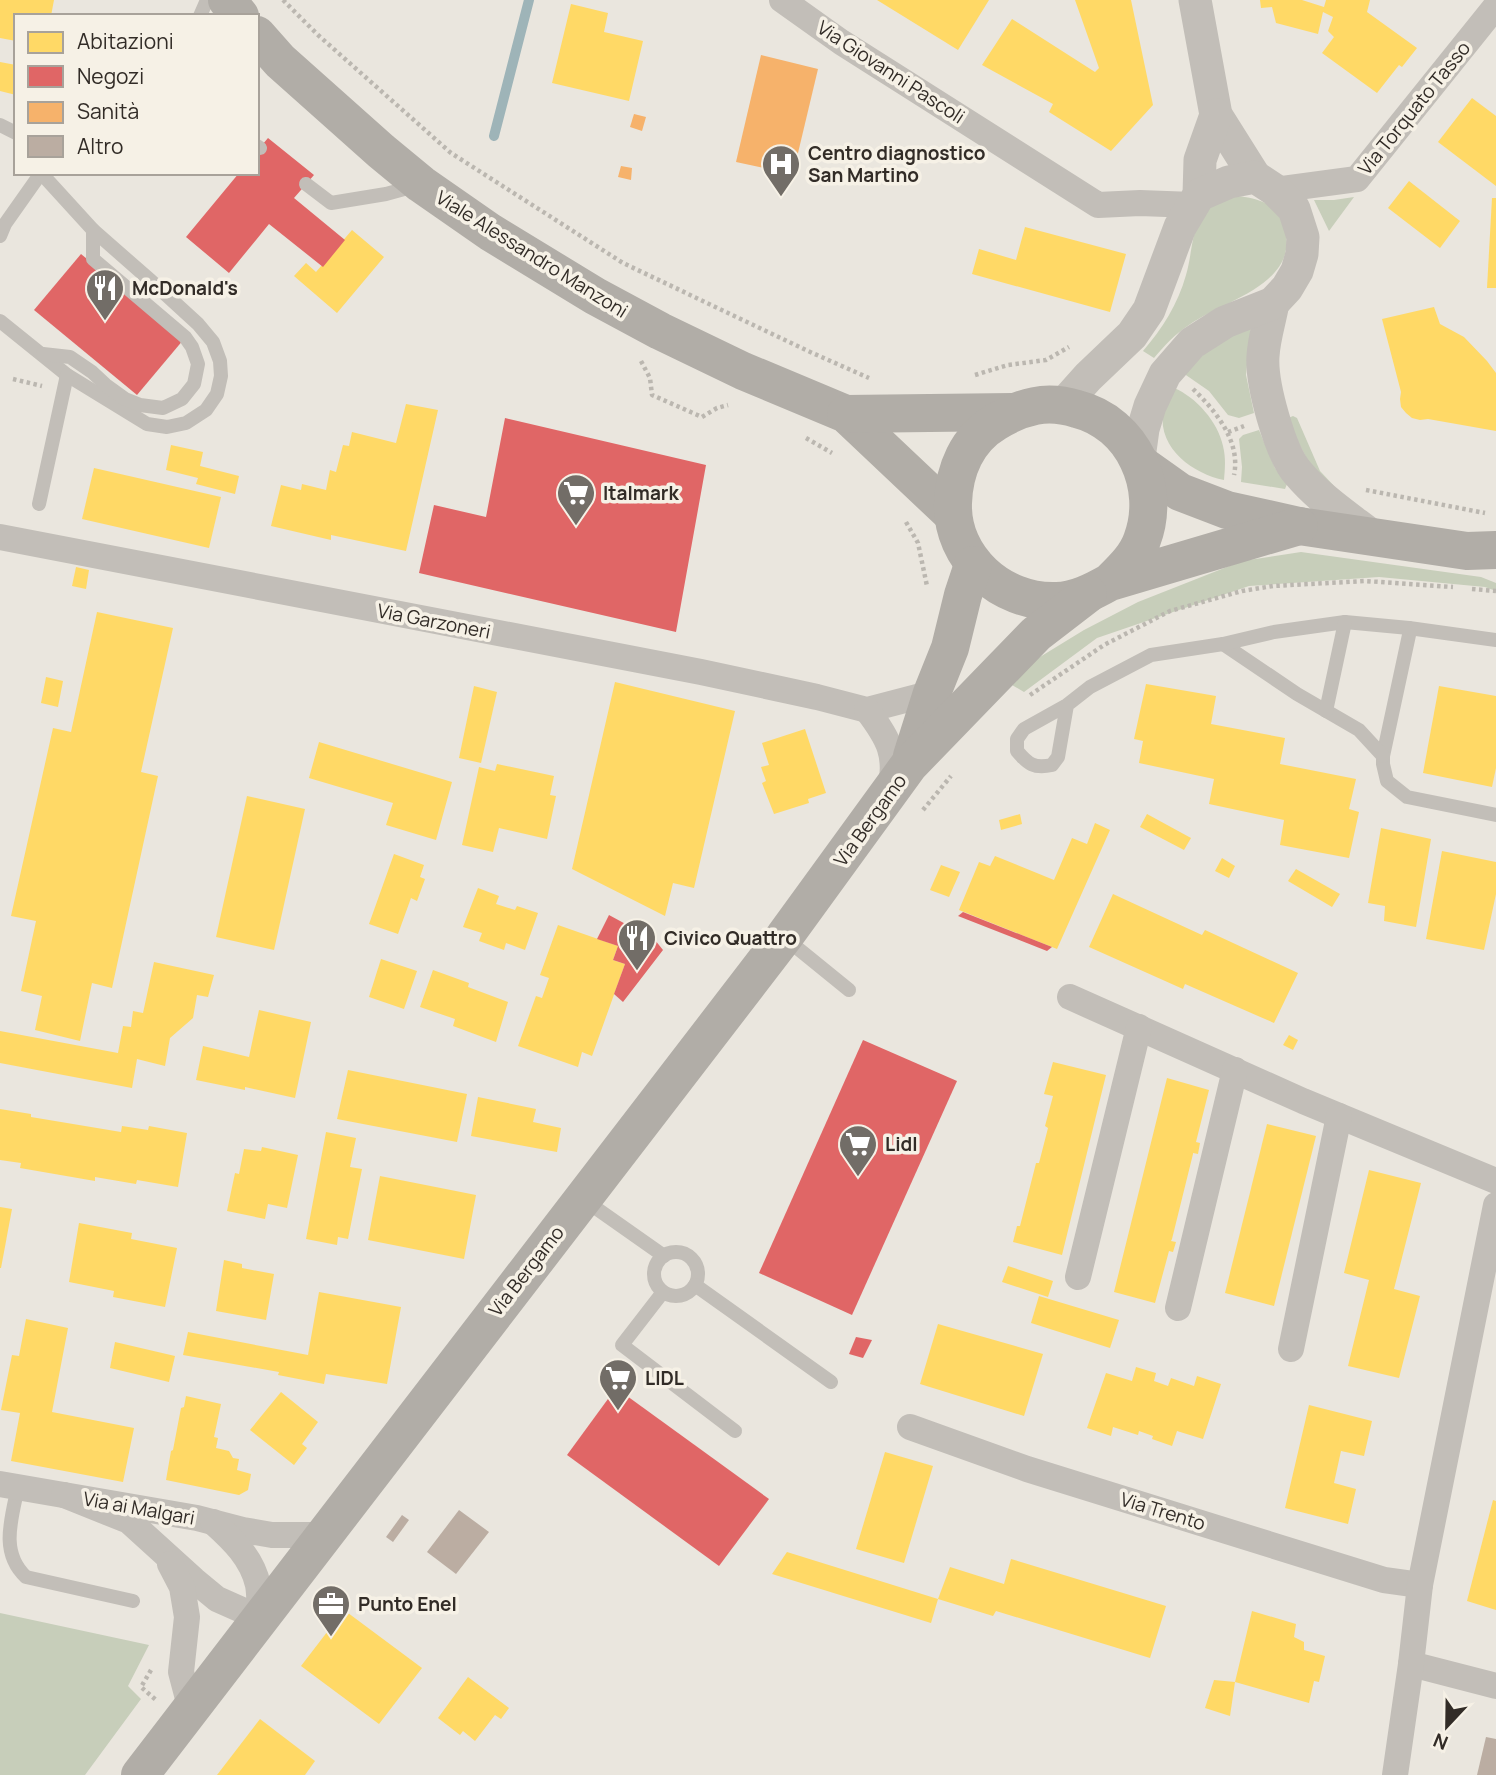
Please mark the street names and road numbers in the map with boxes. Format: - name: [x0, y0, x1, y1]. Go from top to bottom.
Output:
- street label: Via Giovanni Pascoli: [812, 15, 970, 129]
- street label: Via Torquato Tasso: [1352, 36, 1476, 180]
- street label: Viale Alessandro Manzoni: [431, 184, 633, 324]
- street label: Via Garzoneri: [375, 597, 493, 645]
- street label: Via Bergamo: [828, 769, 912, 871]
- street label: Via Bergamo: [482, 1220, 570, 1322]
- street label: Via ai Malgari: [81, 1485, 197, 1531]
- street label: Via Trento: [1117, 1486, 1209, 1536]

